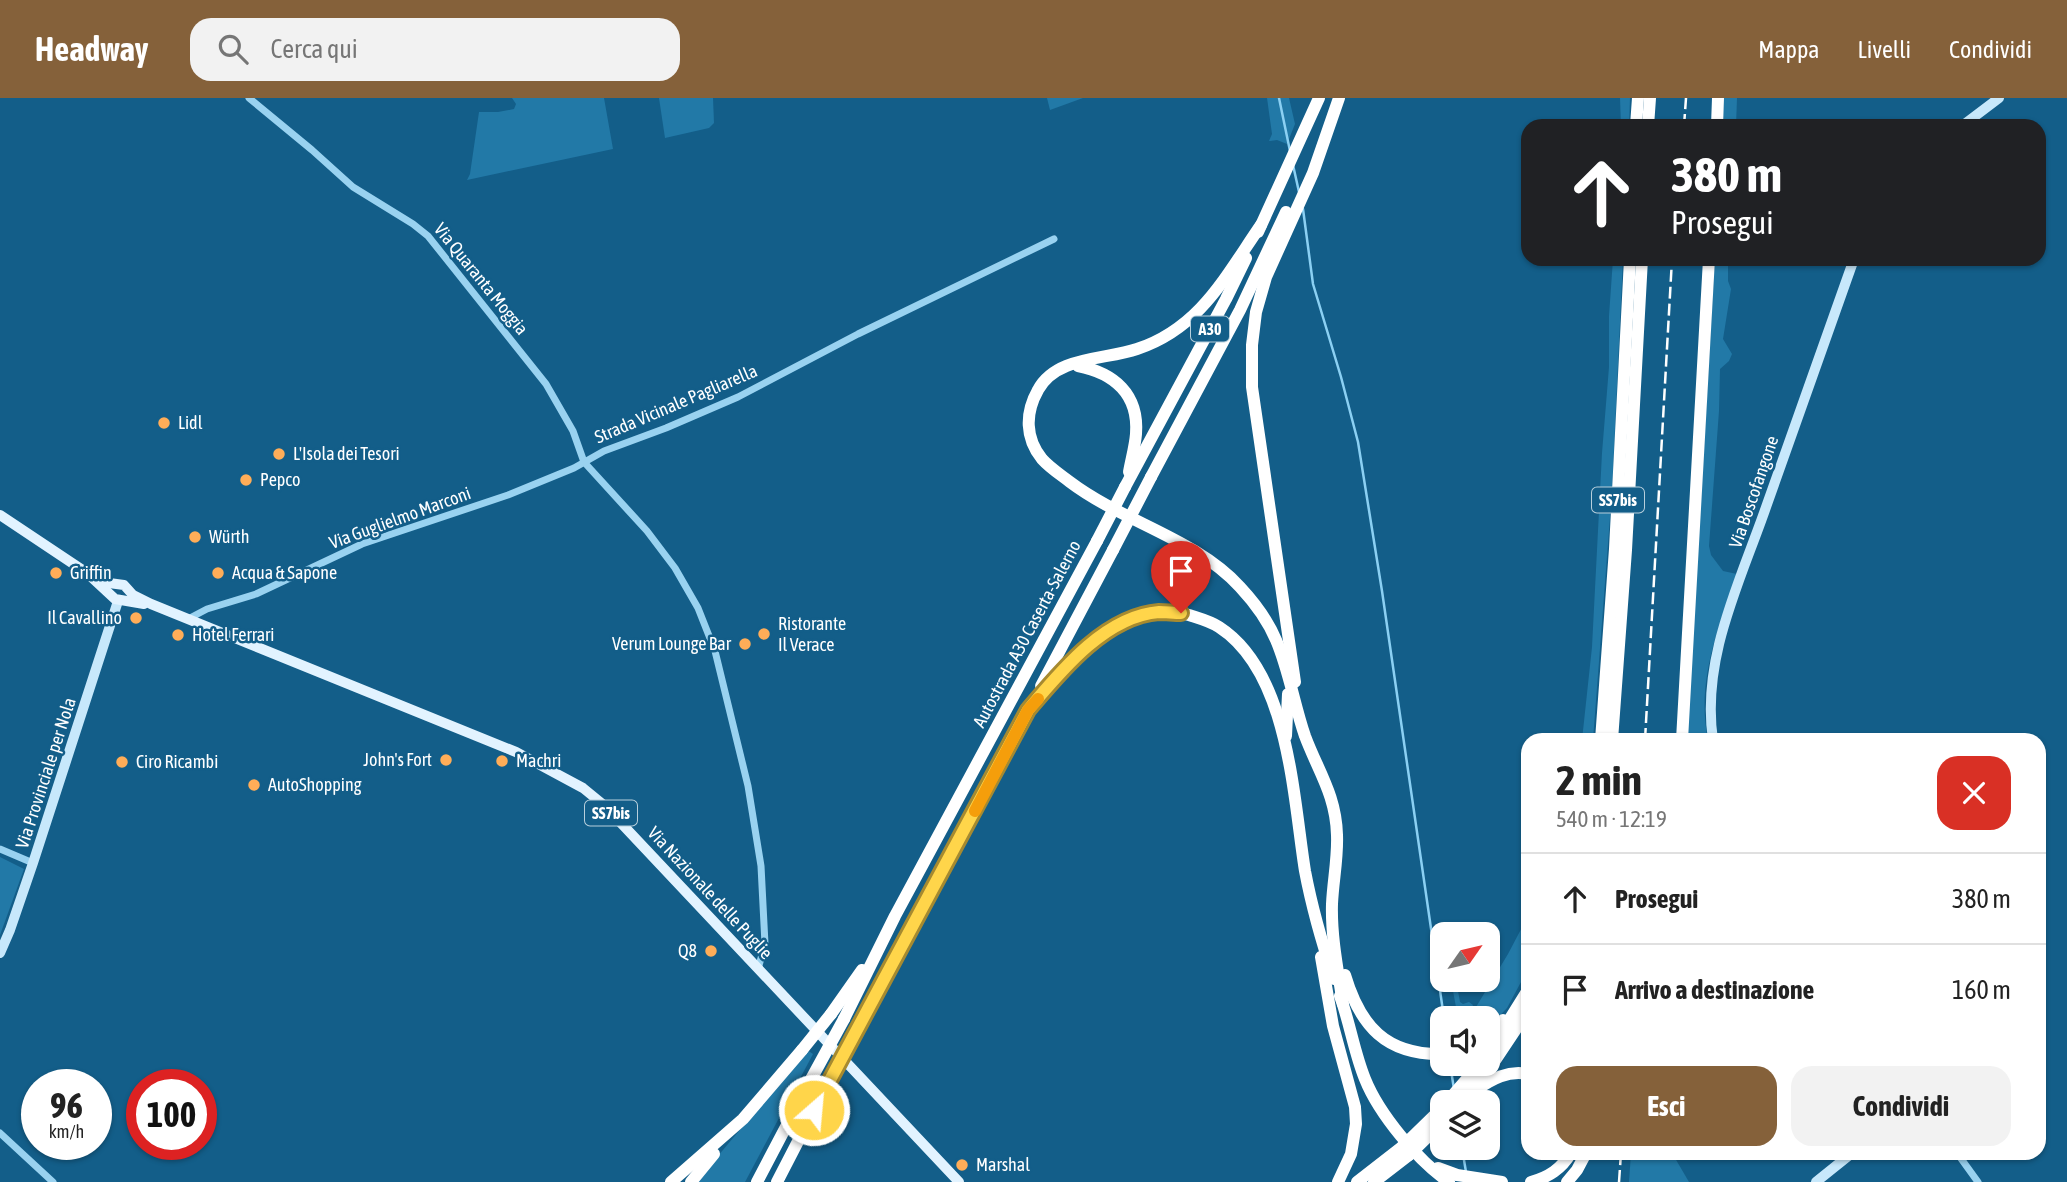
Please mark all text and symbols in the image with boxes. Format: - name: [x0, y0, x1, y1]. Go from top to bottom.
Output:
- search box: [190, 18, 680, 81]
- text: Headway: [35, 30, 148, 68]
- icon: search: [214, 30, 252, 68]
- text: Cerca qui: [270, 34, 358, 64]
- text: Mappa: [1758, 36, 1819, 63]
- text: Livelli: [1857, 36, 1911, 63]
- text: Condividi: [1949, 36, 2032, 63]
- text: 380 m: [1671, 146, 1782, 202]
- icon: ahead: [1556, 147, 1647, 238]
- text: Prosegui: [1671, 204, 1774, 241]
- street label: Via Quaranta Moggia: [430, 219, 533, 339]
- road number: A30: [1191, 316, 1229, 342]
- street label: Strada Vicinale Pagliarella: [591, 360, 760, 447]
- place label: Lidl: [178, 412, 203, 433]
- marker: Lidl: [156, 415, 172, 431]
- street label: Via Boscofangone: [1725, 433, 1783, 551]
- place label: L'Isola dei Tesori: [293, 443, 400, 464]
- marker: L'Isola dei Tesori: [271, 446, 287, 462]
- place label: Pepco: [260, 469, 300, 490]
- marker: Pepco: [238, 472, 254, 488]
- street label: Via Guglielmo Marconi: [326, 482, 474, 553]
- road number: SS7bis: [1592, 488, 1644, 512]
- place label: Würth: [209, 526, 250, 547]
- marker: Würth: [187, 529, 203, 545]
- street label: Autostrada A30 Caserta-Salerno: [968, 537, 1085, 731]
- pin: [1151, 541, 1211, 613]
- icon: arrive: [1162, 552, 1200, 590]
- place label: Griffin: [70, 562, 112, 583]
- place label: Acqua & Sapone: [232, 562, 337, 583]
- marker: Griffin: [48, 565, 64, 581]
- marker: Acqua & Sapone: [210, 565, 226, 581]
- place label: Il Cavallino: [47, 607, 122, 628]
- marker: Il Cavallino: [128, 610, 144, 626]
- place label: Ristorante Il Verace: [778, 613, 846, 655]
- place label: Hotel Ferrari: [192, 624, 274, 645]
- marker: Ristorante Il Verace: [756, 626, 772, 642]
- marker: Hotel Ferrari: [170, 627, 186, 643]
- place label: Verum Lounge Bar: [612, 633, 732, 654]
- marker: Verum Lounge Bar: [737, 636, 753, 652]
- street label: Via Provinciale per Nola: [11, 695, 80, 851]
- place label: John's Fort: [363, 749, 432, 770]
- place label: Machri: [516, 750, 561, 771]
- place label: Ciro Ricambi: [136, 751, 218, 772]
- marker: John's Fort: [438, 752, 454, 768]
- marker: Machri: [494, 753, 510, 769]
- marker: Ciro Ricambi: [114, 754, 130, 770]
- text: 2 min: [1556, 756, 1642, 804]
- button: close: [1937, 756, 2011, 830]
- place label: AutoShopping: [268, 774, 362, 795]
- marker: AutoShopping: [246, 777, 262, 793]
- road number: SS7bis: [585, 800, 637, 826]
- text: 540 m · 12:19: [1556, 806, 1667, 832]
- street label: Via Nazionale delle Puglie: [644, 822, 777, 963]
- icon: ahead: [1556, 880, 1594, 918]
- text: Prosegui: [1615, 884, 1698, 914]
- text: 380 m: [1952, 884, 2011, 914]
- north arrow: [1430, 922, 1500, 992]
- map controls: [1430, 922, 1500, 1160]
- place label: Q8: [678, 940, 697, 961]
- marker: Q8: [703, 943, 719, 959]
- icon: arrive: [1556, 971, 1594, 1009]
- text: Arrivo a destinazione: [1615, 975, 1814, 1005]
- text: 160 m: [1952, 975, 2011, 1005]
- button: sound: [1430, 1006, 1500, 1076]
- button: Esci: [1556, 1066, 1777, 1146]
- button: Condividi: [1791, 1066, 2011, 1146]
- speed limit sign: 100: [126, 1069, 217, 1160]
- position arrow: [777, 1073, 851, 1147]
- text: 96: [50, 1085, 83, 1125]
- button: layers: [1430, 1090, 1500, 1160]
- text: km/h: [49, 1121, 84, 1142]
- place label: Marshal: [976, 1154, 1030, 1175]
- marker: Marshal: [954, 1157, 970, 1173]

